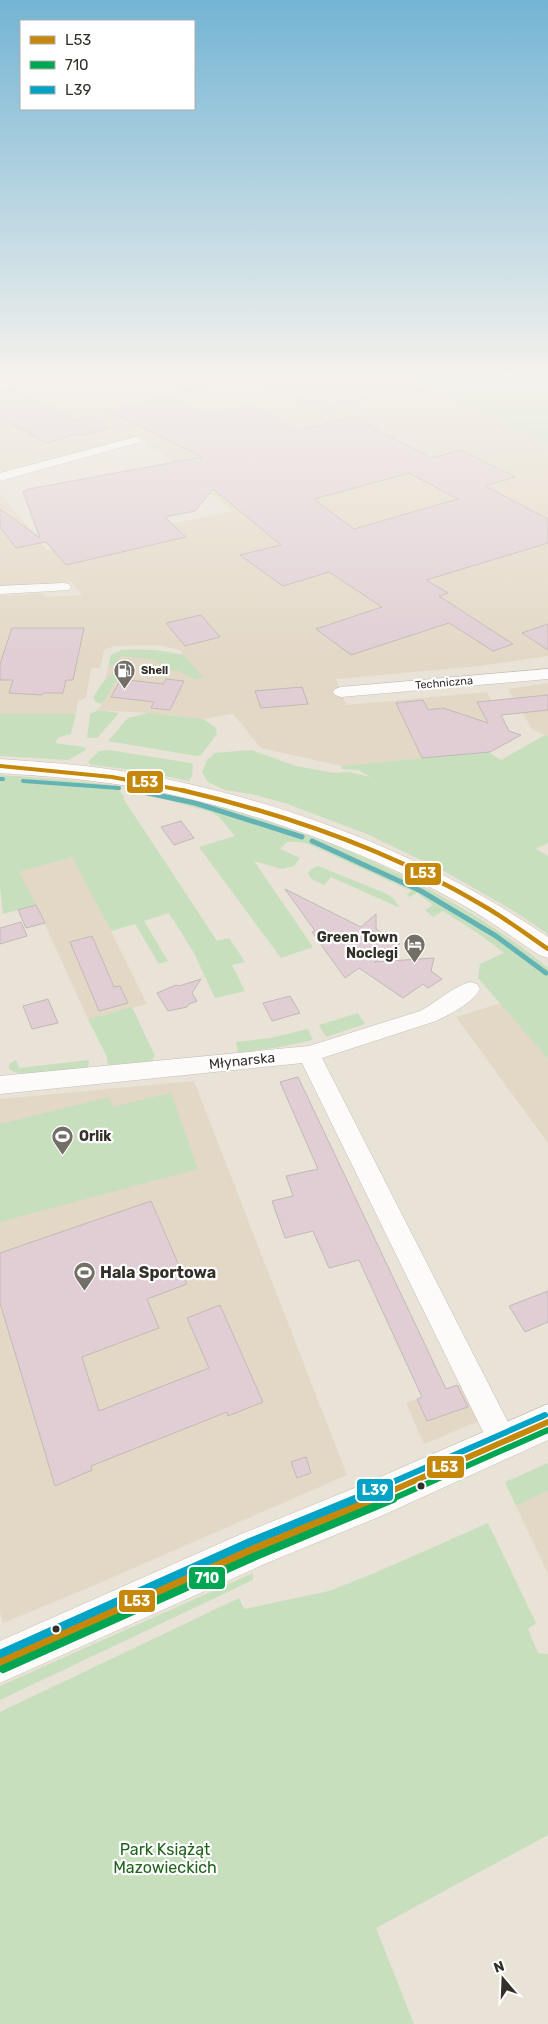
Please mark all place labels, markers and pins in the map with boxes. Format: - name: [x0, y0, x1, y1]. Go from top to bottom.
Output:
- fuel station icon: Shell: [113, 658, 137, 689]
- place label: Shell: [141, 664, 168, 677]
- place label: Green Town Noclegi: [317, 929, 398, 962]
- hotel icon: Green Town Noclegi: [402, 933, 426, 964]
- sports icon: Orlik: [51, 1124, 75, 1155]
- place label: Orlik: [79, 1128, 112, 1145]
- sports icon: Hala Sportowa: [72, 1260, 96, 1291]
- place label: Hala Sportowa: [100, 1263, 216, 1282]
- unlabelled marker: [416, 1481, 426, 1491]
- unlabelled marker: [51, 1624, 61, 1634]

